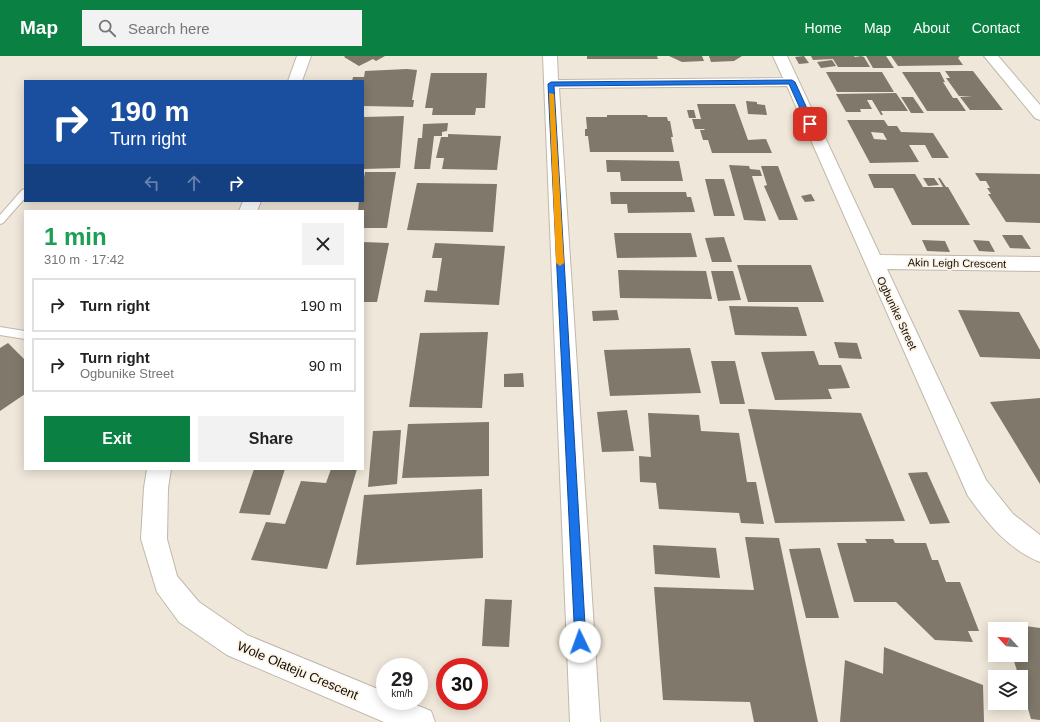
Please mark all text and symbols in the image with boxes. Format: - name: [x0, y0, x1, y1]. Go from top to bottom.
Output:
- search box: [82, 10, 362, 46]
- text: Map: [20, 17, 58, 38]
- icon: search: [96, 17, 118, 39]
- text: Search here: [128, 20, 210, 37]
- text: Home: [805, 20, 842, 36]
- text: Map: [864, 20, 891, 36]
- text: About: [913, 20, 950, 36]
- text: Contact: [972, 20, 1020, 36]
- icon: right: [44, 96, 96, 148]
- text: 190 m: [110, 96, 189, 127]
- pin: [793, 107, 827, 141]
- icon: arrive: [799, 113, 821, 135]
- text: Turn right: [110, 129, 186, 149]
- icon: left: [141, 172, 163, 194]
- icon: ahead: [183, 172, 205, 194]
- icon: right: [225, 172, 247, 194]
- text: 1 min: [44, 223, 107, 250]
- button: close: [302, 223, 344, 265]
- text: 310 m · 17:42: [44, 252, 124, 267]
- street label: Akin Leigh Crescent: [908, 256, 1006, 270]
- street label: Ogbunike Street: [875, 274, 919, 352]
- icon: right: [46, 294, 68, 316]
- text: Turn right: [80, 297, 150, 314]
- text: 190 m: [300, 297, 342, 314]
- text: Turn right: [80, 349, 150, 366]
- icon: right: [46, 354, 68, 376]
- text: 90 m: [309, 357, 342, 374]
- text: Ogbunike Street: [80, 366, 174, 381]
- button: Exit: [44, 416, 190, 462]
- button: Share: [198, 416, 344, 462]
- position arrow: [559, 621, 601, 663]
- north arrow: [988, 622, 1028, 662]
- map controls: [988, 622, 1028, 710]
- street label: Wole Olateju Crescent: [235, 638, 361, 703]
- speed limit sign: 30: [436, 658, 488, 710]
- text: 29: [391, 668, 413, 690]
- button: layers: [988, 670, 1028, 710]
- text: km/h: [391, 688, 413, 699]

